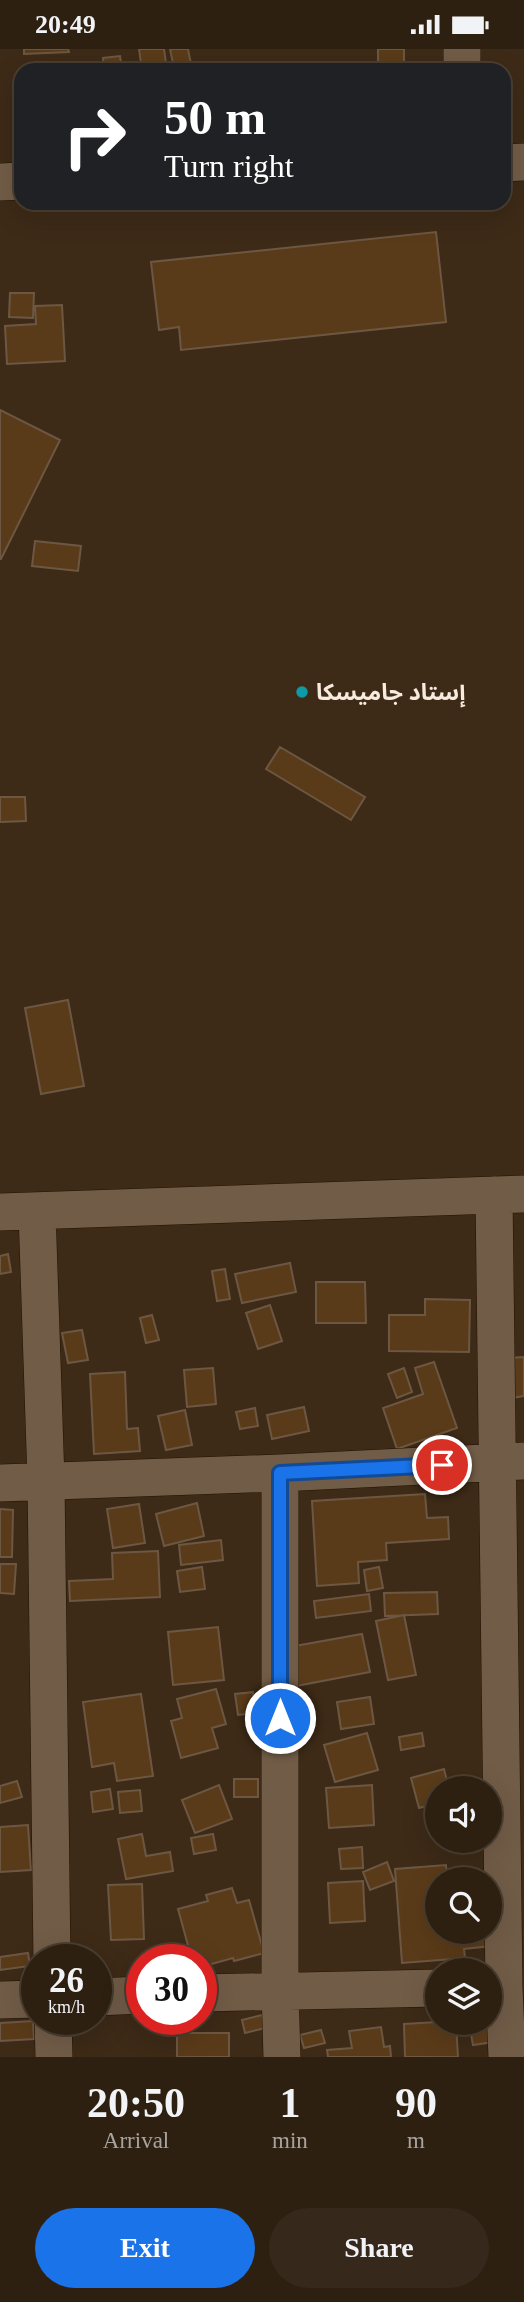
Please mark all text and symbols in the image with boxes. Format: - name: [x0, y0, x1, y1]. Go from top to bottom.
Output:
- text: 20:49: [35, 10, 96, 39]
- text: 50 m: [164, 90, 266, 145]
- icon: right: [49, 91, 140, 182]
- text: Turn right: [164, 148, 294, 184]
- place label: إستاد جاميسكا: [316, 680, 466, 708]
- marker: إستاد جاميسكا: [294, 684, 310, 700]
- pin: [412, 1435, 472, 1495]
- icon: arrive: [423, 1446, 461, 1484]
- position arrow: [243, 1681, 317, 1755]
- map controls: [425, 1776, 502, 2035]
- button: sound: [425, 1776, 502, 1853]
- button: search: [425, 1867, 502, 1944]
- speed limit sign: 30: [126, 1944, 217, 2035]
- button: layers: [425, 1958, 502, 2035]
- text: 26: [49, 1961, 84, 2000]
- text: km/h: [48, 1997, 85, 2017]
- text: 20:50: [87, 2080, 185, 2126]
- text: 1: [279, 2080, 300, 2126]
- text: 90: [395, 2080, 437, 2126]
- text: Arrival: [103, 2128, 169, 2153]
- text: min: [272, 2128, 308, 2153]
- text: m: [407, 2128, 425, 2153]
- button: Exit: [35, 2208, 255, 2288]
- button: Share: [269, 2208, 489, 2288]

